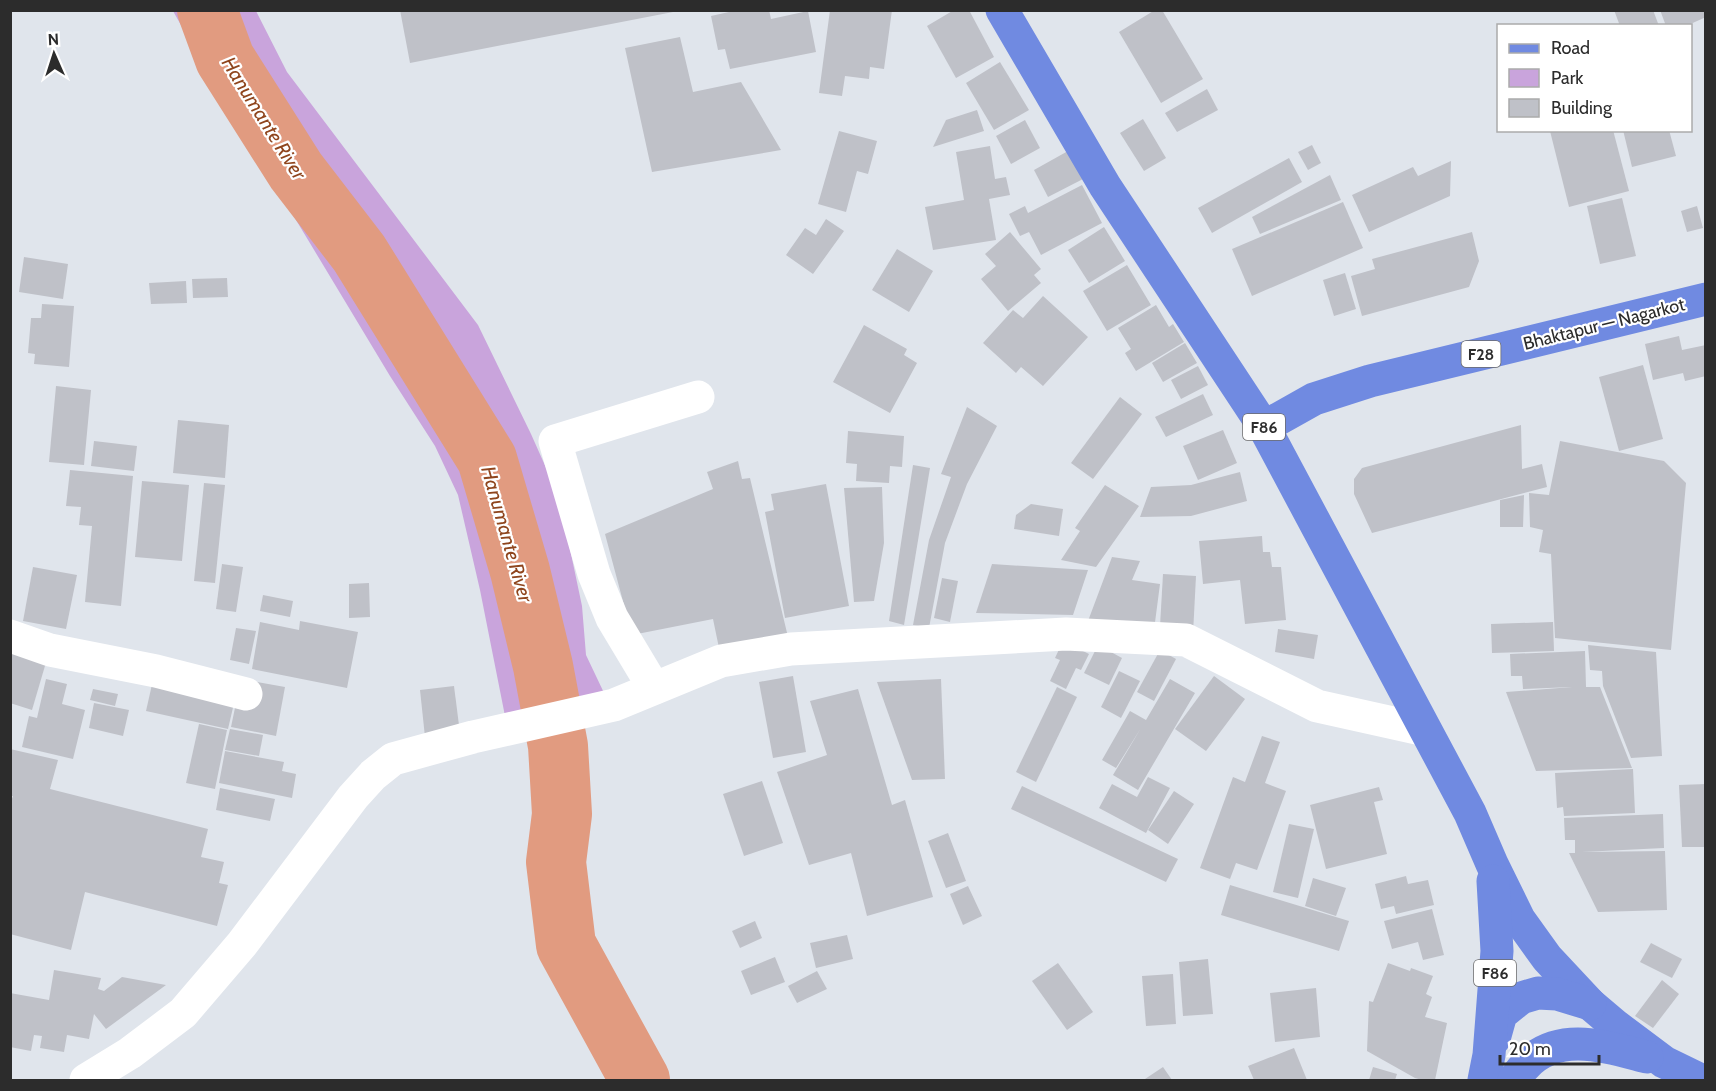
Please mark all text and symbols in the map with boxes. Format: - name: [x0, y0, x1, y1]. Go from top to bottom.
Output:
- north arrow: [24, 24, 84, 84]
- legend: [1497, 24, 1692, 132]
- text: N: [47, 30, 59, 49]
- text: Road: [1551, 37, 1590, 59]
- water label: Hanumante River: [217, 52, 312, 185]
- text: Park: [1551, 67, 1584, 89]
- text: Building: [1551, 97, 1613, 119]
- street label: Bhaktapur — Nagarkot: [1521, 293, 1687, 355]
- road number: F28: [1462, 341, 1500, 367]
- road number: F86: [1243, 414, 1285, 440]
- water label: Hanumante River: [476, 463, 538, 606]
- road number: F86: [1474, 960, 1516, 986]
- scale bar: [1500, 1028, 1599, 1066]
- text: 20 m: [1509, 1038, 1551, 1060]

